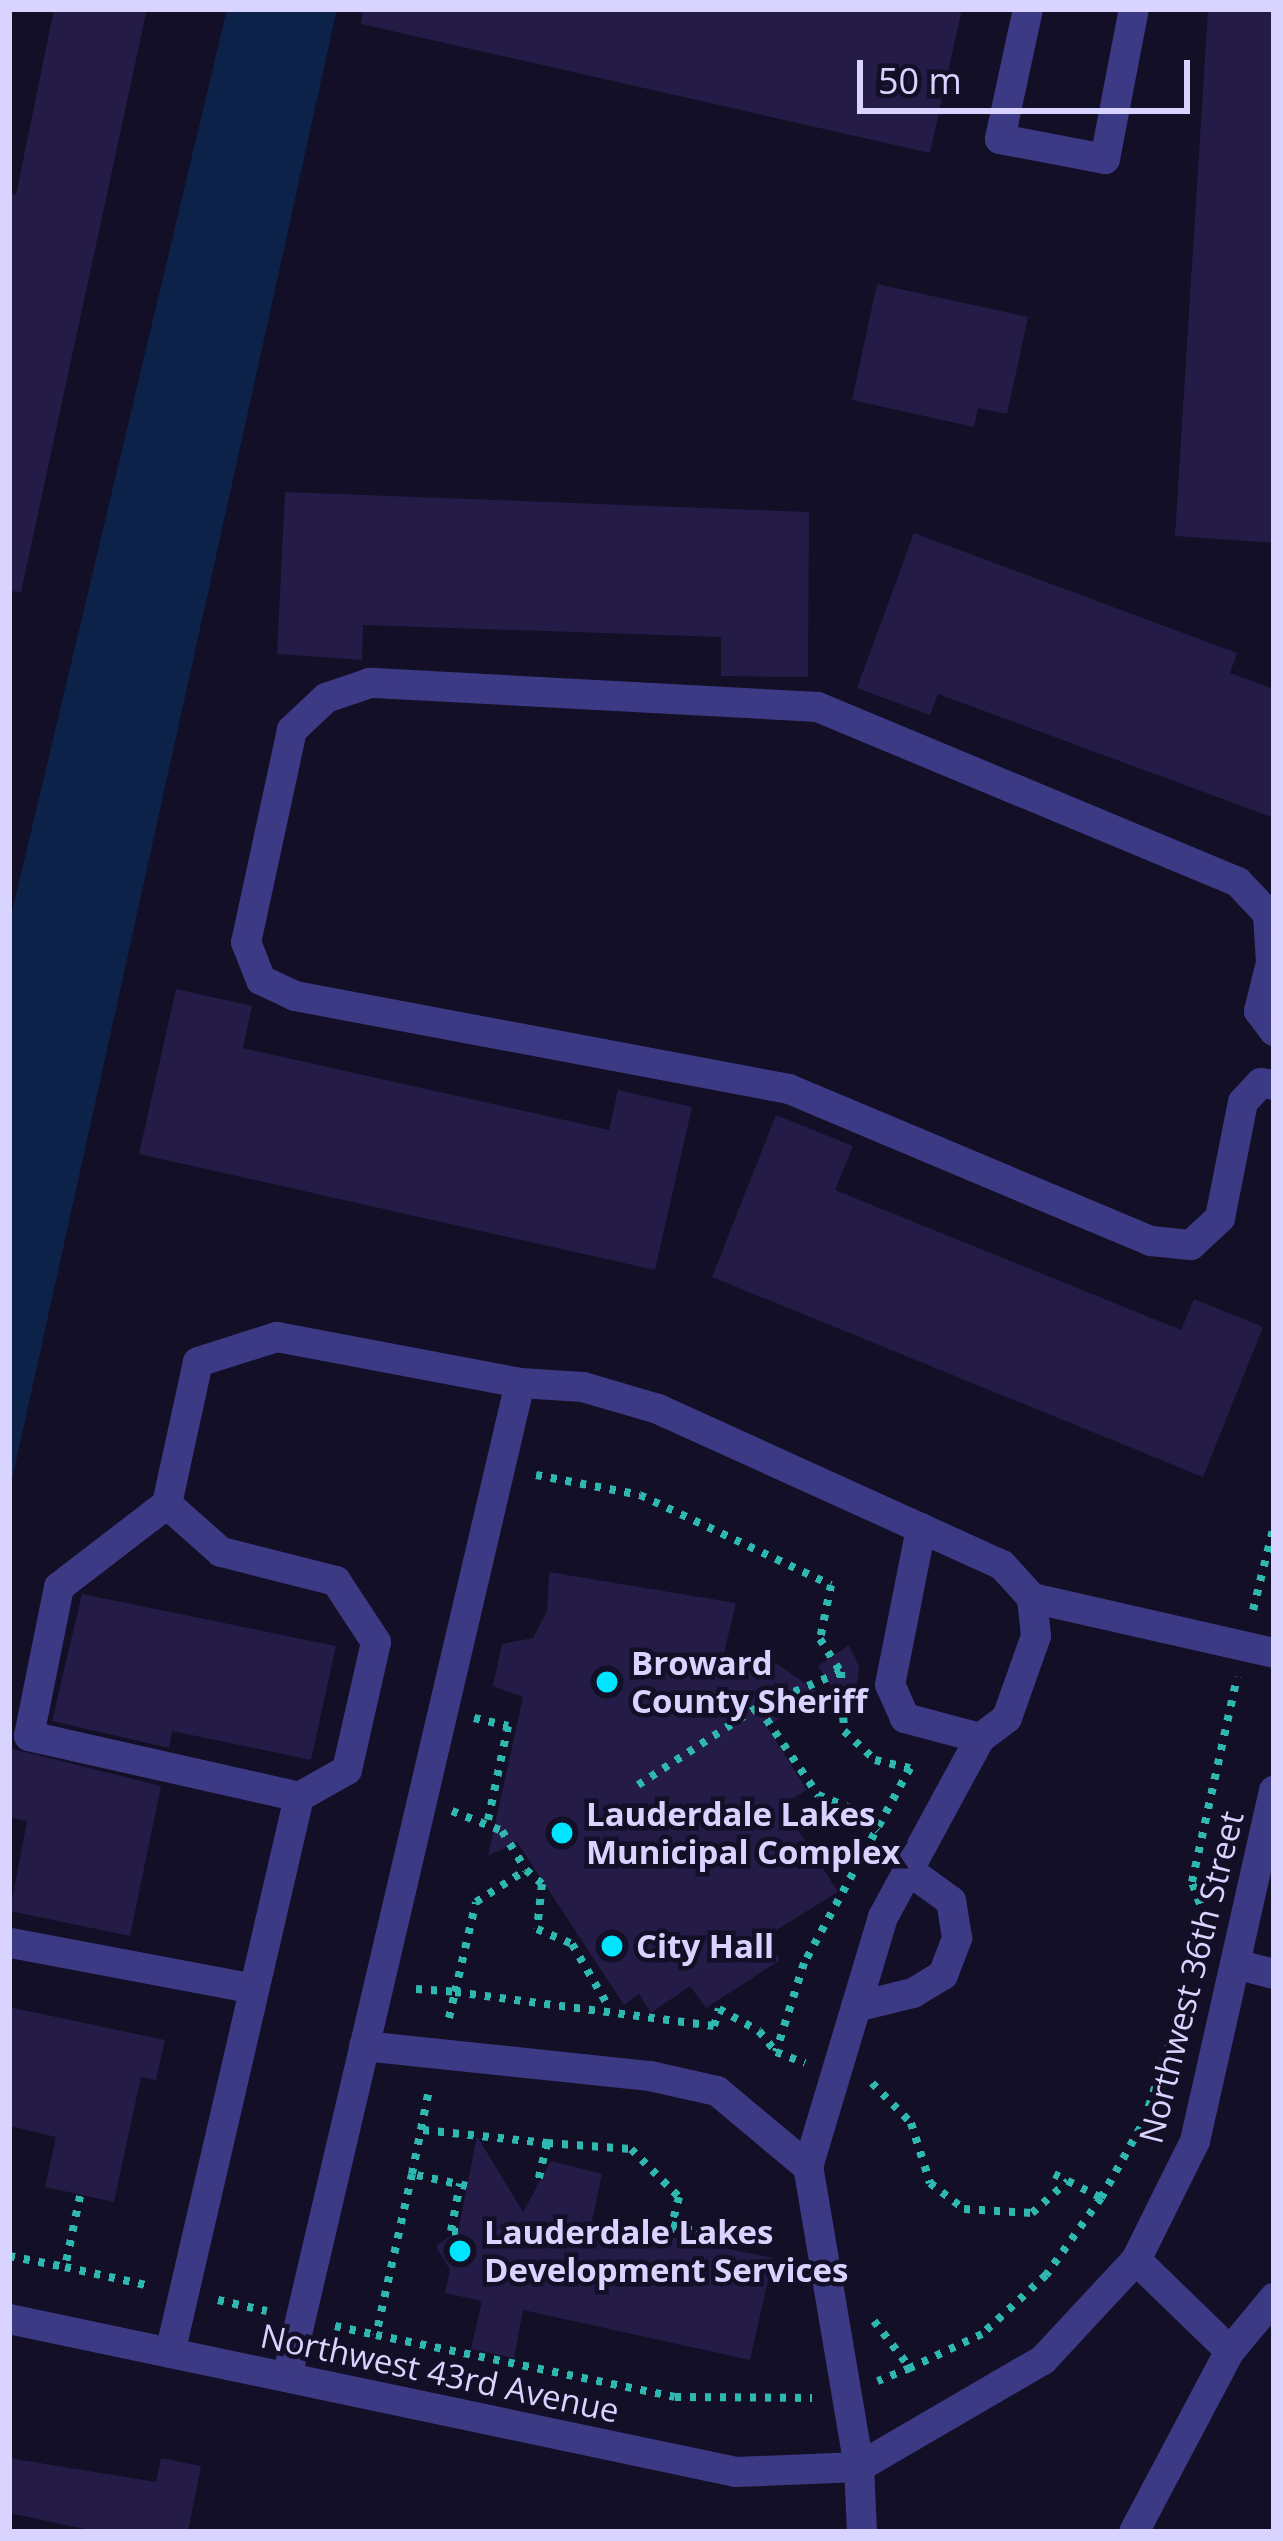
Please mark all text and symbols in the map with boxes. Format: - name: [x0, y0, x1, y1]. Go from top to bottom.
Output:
- scale bar: [863, 36, 1196, 110]
- text: 50 m: [878, 56, 962, 105]
- place label: Broward County Sheriff: [631, 1643, 867, 1721]
- marker: Broward County Sheriff: [594, 1669, 620, 1695]
- place label: Lauderdale Lakes Municipal Complex: [586, 1794, 900, 1872]
- street label: Northwest 36th Street: [1131, 1807, 1251, 2147]
- marker: Lauderdale Lakes Municipal Complex: [549, 1820, 575, 1846]
- place label: City Hall: [636, 1926, 774, 1966]
- marker: City Hall: [599, 1933, 625, 1959]
- place label: Lauderdale Lakes Development Services: [484, 2212, 848, 2290]
- marker: Lauderdale Lakes Development Services: [447, 2238, 473, 2264]
- street label: Northwest 43rd Avenue: [257, 2316, 623, 2430]

